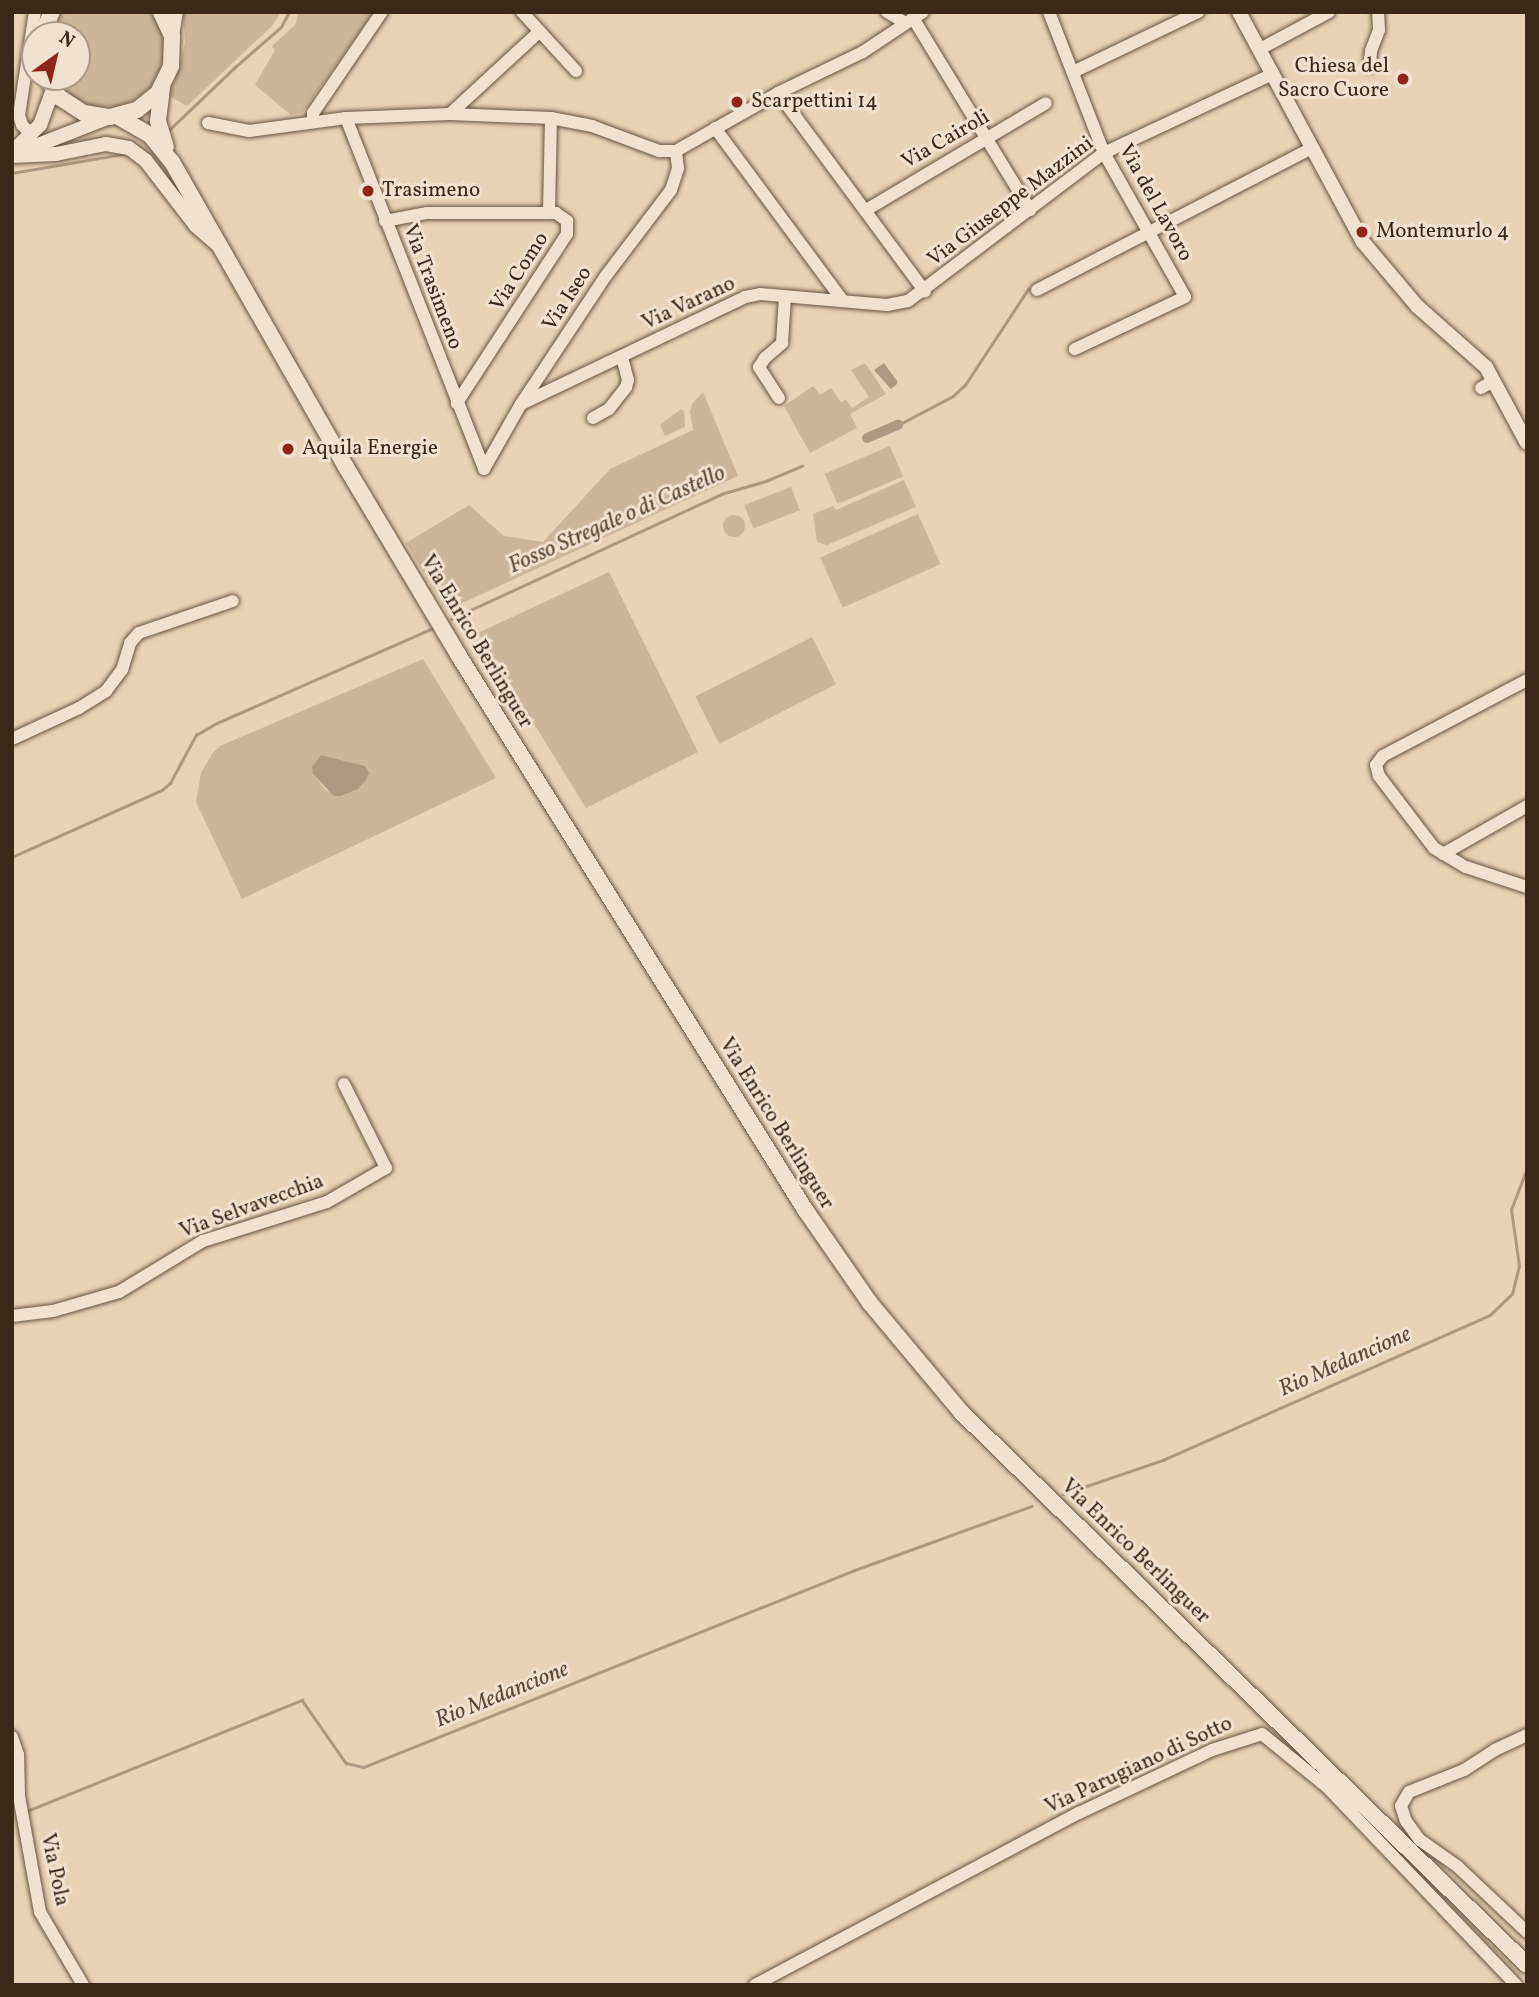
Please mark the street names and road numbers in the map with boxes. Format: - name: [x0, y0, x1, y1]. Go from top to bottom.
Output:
- street label: Via Cairoli: [898, 105, 994, 175]
- street label: Via Giuseppe Mazzini: [923, 131, 1099, 273]
- street label: Via del Lavoro: [1112, 140, 1198, 266]
- street label: Via Trasimeno: [396, 221, 468, 353]
- street label: Via Como: [485, 228, 555, 316]
- street label: Via Iseo: [538, 262, 598, 336]
- street label: Via Varano: [638, 271, 740, 337]
- street label: Via Enrico Berlinguer: [414, 551, 538, 733]
- street label: Via Enrico Berlinguer: [713, 1034, 839, 1214]
- street label: Via Selvavecchia: [177, 1169, 327, 1245]
- street label: Via Enrico Berlinguer: [1055, 1474, 1215, 1630]
- street label: Via Parugiano di Sotto: [1041, 1712, 1237, 1820]
- street label: Via Pola: [34, 1831, 74, 1909]

